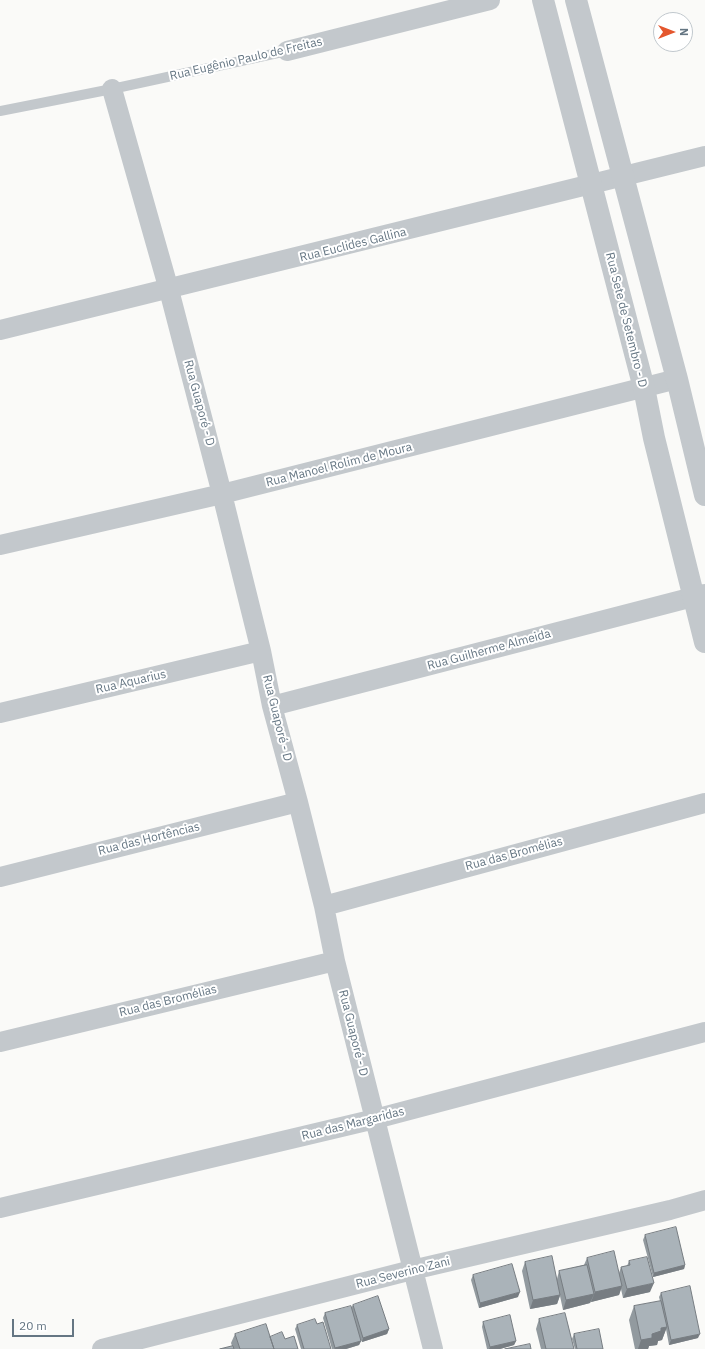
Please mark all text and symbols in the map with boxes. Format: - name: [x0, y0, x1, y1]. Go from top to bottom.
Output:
- north arrow: [653, 12, 693, 52]
- text: N: [677, 28, 691, 36]
- street label: Rua Eugênio Paulo de Freitas: [168, 34, 324, 84]
- street label: Rua Euclides Gallina: [298, 225, 408, 265]
- street label: Rua Sete de Setembro - D: [602, 251, 650, 389]
- street label: Rua Guaporé - D: [181, 358, 217, 448]
- street label: Rua Manoel Rolim de Moura: [264, 440, 414, 490]
- street label: Rua Guilherme Almeida: [426, 627, 552, 673]
- street label: Rua Aquarius: [94, 667, 168, 697]
- street label: Rua Guaporé - D: [259, 673, 295, 763]
- street label: Rua das Hortências: [97, 819, 201, 859]
- street label: Rua das Bromélias: [464, 834, 564, 874]
- street label: Rua das Bromélias: [118, 982, 218, 1020]
- street label: Rua Guaporé - D: [335, 988, 371, 1078]
- street label: Rua das Margaridas: [300, 1104, 406, 1144]
- street label: Rua Severino Zani: [354, 1254, 452, 1292]
- scale bar: [14, 1311, 76, 1337]
- text: 20 m: [19, 1318, 47, 1333]

